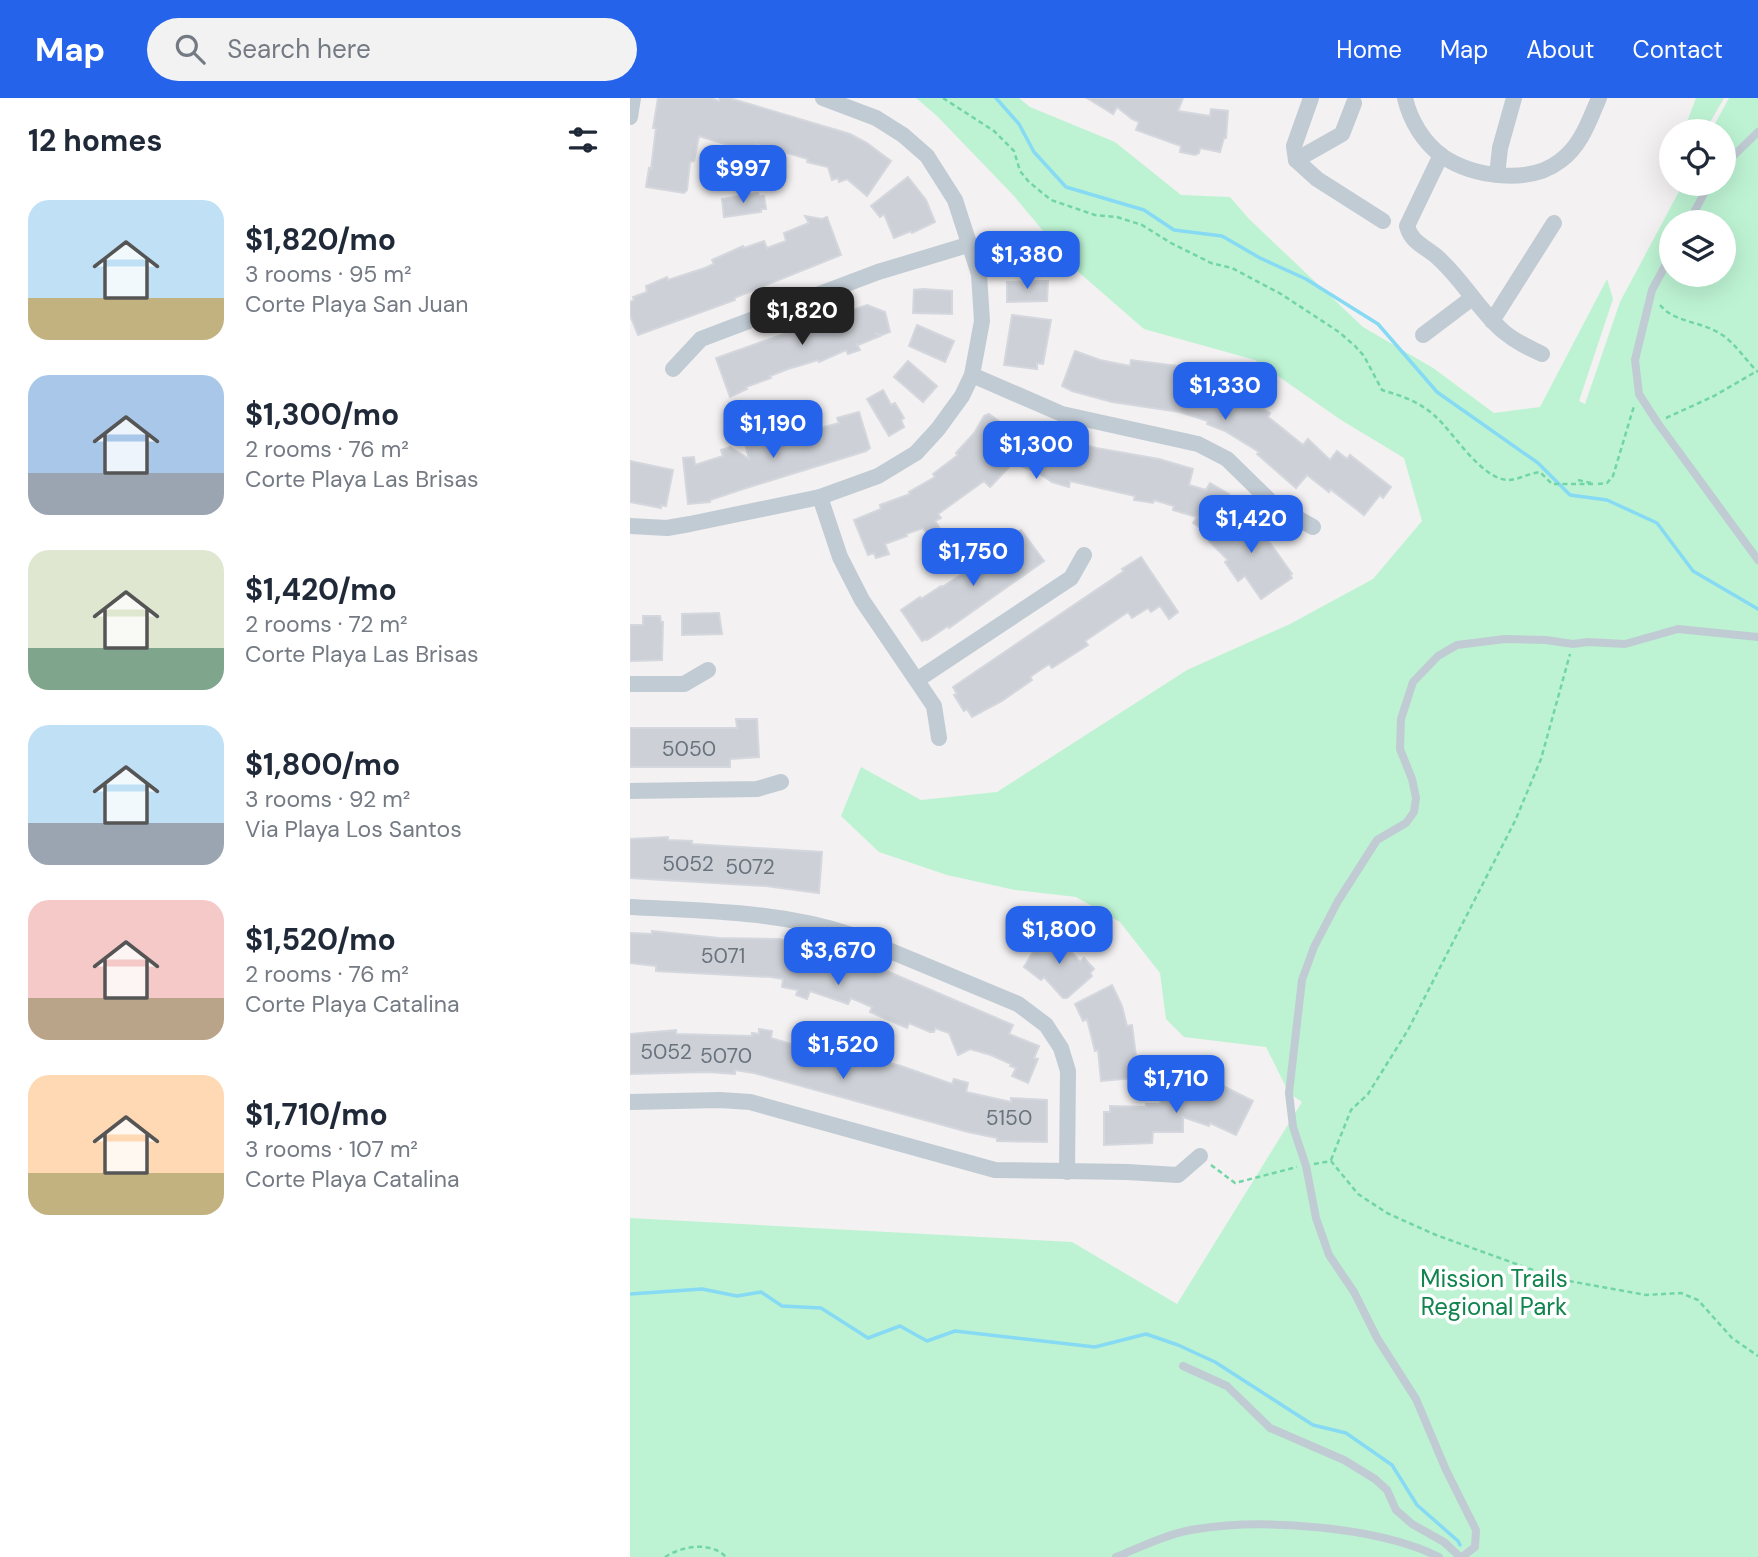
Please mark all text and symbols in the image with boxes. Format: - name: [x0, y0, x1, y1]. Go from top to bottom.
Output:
- search box: [147, 18, 637, 81]
- text: Map: [35, 28, 105, 71]
- icon: search: [171, 30, 209, 68]
- text: Search here: [227, 32, 371, 66]
- text: Home: [1336, 34, 1402, 65]
- text: Map: [1440, 34, 1488, 65]
- text: About: [1526, 34, 1595, 65]
- text: Contact: [1633, 34, 1723, 65]
- map controls: [1659, 119, 1736, 287]
- button: locate: [1659, 119, 1736, 196]
- text: 12 homes: [28, 121, 162, 160]
- icon: filters: [564, 121, 602, 159]
- pin: $997: [702, 146, 784, 205]
- text: $997: [715, 153, 771, 183]
- button: layers: [1659, 210, 1736, 287]
- text: $1,820/mo: [245, 220, 396, 259]
- icon: home: [84, 228, 168, 312]
- pin: $1,380: [970, 232, 1084, 291]
- text: $1,380: [991, 239, 1063, 269]
- text: 3 rooms · 95 m²: [245, 259, 412, 289]
- pin: $1,820: [745, 288, 859, 347]
- text: Corte Playa San Juan: [245, 289, 468, 319]
- text: $1,820: [766, 295, 838, 325]
- pin: $1,330: [1168, 362, 1282, 422]
- text: $1,330: [1189, 370, 1261, 400]
- text: $1,300/mo: [245, 395, 399, 434]
- pin: $1,190: [716, 400, 830, 460]
- icon: home: [84, 403, 168, 487]
- text: $1,190: [739, 408, 807, 438]
- pin: $1,300: [979, 422, 1093, 481]
- text: $1,300: [999, 429, 1073, 459]
- text: 2 rooms · 76 m²: [245, 434, 409, 464]
- text: Corte Playa Las Brisas: [245, 464, 479, 494]
- pin: $1,420: [1194, 496, 1308, 555]
- text: $1,420: [1215, 503, 1287, 533]
- pin: $1,750: [916, 528, 1030, 588]
- text: $1,750: [938, 536, 1008, 566]
- text: $1,420/mo: [245, 570, 397, 609]
- icon: home: [84, 578, 168, 662]
- text: 2 rooms · 72 m²: [245, 609, 408, 639]
- text: Corte Playa Las Brisas: [245, 639, 479, 669]
- house number: 5050: [662, 735, 716, 763]
- text: $1,800/mo: [245, 745, 400, 784]
- icon: home: [84, 753, 168, 837]
- text: 3 rooms · 92 m²: [245, 784, 410, 814]
- text: Via Playa Los Santos: [245, 814, 462, 844]
- house number: 5052: [662, 850, 714, 878]
- house number: 5072: [725, 853, 775, 881]
- pin: $1,800: [1002, 906, 1116, 966]
- text: $1,800: [1022, 914, 1096, 944]
- text: $1,520/mo: [245, 920, 396, 959]
- icon: home: [84, 928, 168, 1012]
- pin: $3,670: [781, 928, 895, 987]
- text: $3,670: [800, 935, 876, 965]
- house number: 5071: [701, 942, 745, 970]
- text: 2 rooms · 76 m²: [245, 959, 409, 989]
- text: Corte Playa Catalina: [245, 989, 459, 1019]
- pin: $1,520: [786, 1021, 900, 1081]
- text: $1,520: [807, 1029, 879, 1059]
- house number: 5052: [640, 1038, 692, 1066]
- house number: 5070: [700, 1042, 752, 1070]
- pin: $1,710: [1119, 1056, 1233, 1115]
- text: $1,710: [1143, 1063, 1209, 1093]
- text: $1,710/mo: [245, 1095, 388, 1134]
- icon: home: [84, 1103, 168, 1187]
- house number: 5150: [986, 1104, 1032, 1132]
- text: 3 rooms · 107 m²: [245, 1134, 418, 1164]
- text: Corte Playa Catalina: [245, 1164, 459, 1194]
- park label: Mission Trails Regional Park: [1420, 1263, 1568, 1322]

